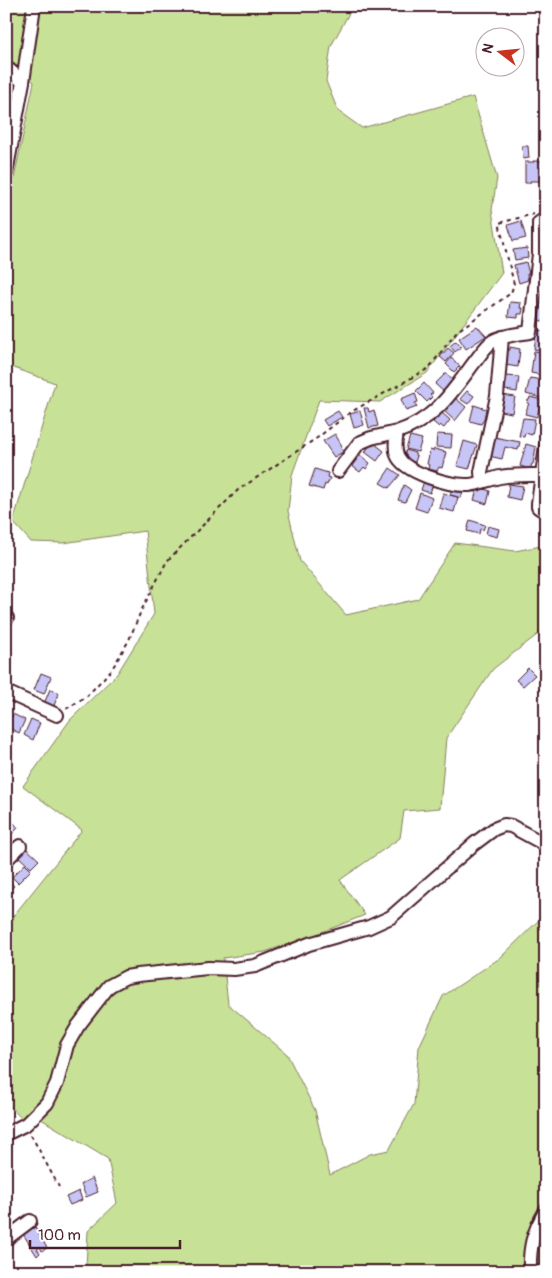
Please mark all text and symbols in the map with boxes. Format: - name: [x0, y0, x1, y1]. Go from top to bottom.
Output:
- north arrow: [474, 28, 524, 78]
- text: N: [479, 42, 497, 55]
- scale bar: [30, 1218, 180, 1250]
- text: 100 m: [38, 1226, 81, 1245]

